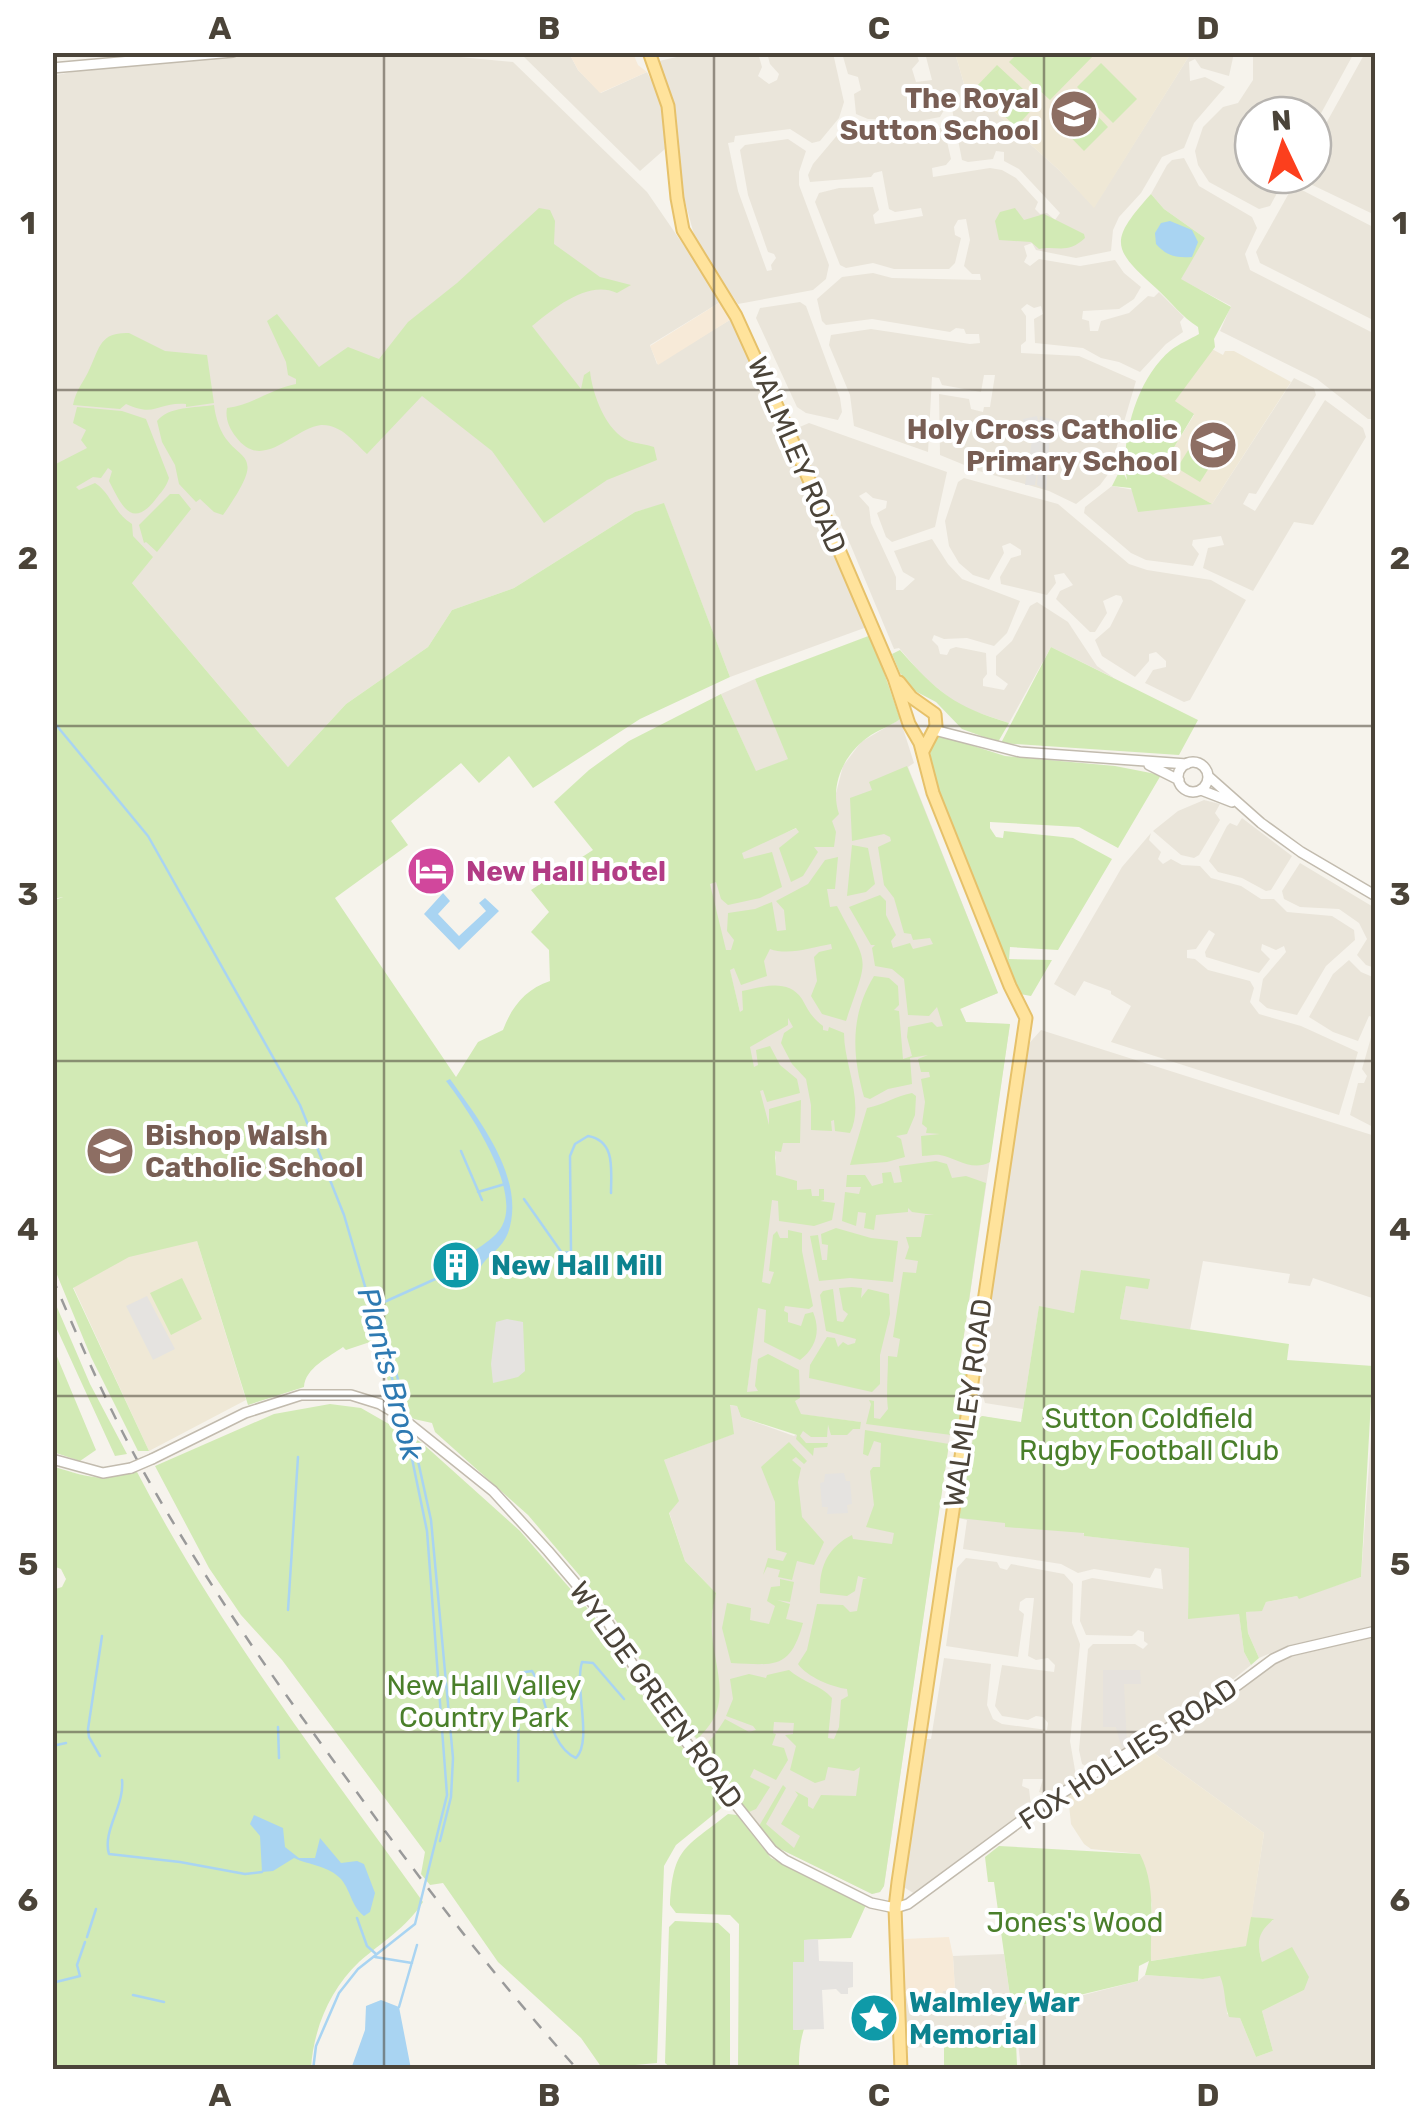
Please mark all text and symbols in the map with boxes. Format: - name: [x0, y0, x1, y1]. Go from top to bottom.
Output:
- text: A: [209, 9, 232, 47]
- text: B: [538, 9, 560, 47]
- text: C: [868, 9, 890, 47]
- text: D: [1197, 9, 1219, 47]
- place label: The Royal Sutton School: [840, 82, 1039, 147]
- school or university icon: The Royal Sutton School: [1048, 88, 1100, 140]
- north arrow: [1233, 95, 1333, 195]
- text: N: [1270, 103, 1292, 138]
- text: 1: [20, 204, 36, 242]
- text: 1: [1392, 204, 1408, 242]
- street label: WALMLEY ROAD: [741, 352, 853, 558]
- place label: Holy Cross Catholic Primary School: [907, 413, 1178, 478]
- school or university icon: Holy Cross Catholic Primary School: [1187, 419, 1239, 471]
- text: 2: [18, 539, 38, 577]
- text: 2: [1390, 539, 1410, 577]
- hotel icon: New Hall Hotel: [405, 845, 457, 897]
- place label: New Hall Hotel: [466, 855, 666, 888]
- text: 3: [17, 875, 39, 913]
- text: 3: [1389, 875, 1411, 913]
- place label: Bishop Walsh Catholic School: [145, 1119, 363, 1184]
- school or university icon: Bishop Walsh Catholic School: [84, 1125, 136, 1177]
- text: 4: [17, 1210, 39, 1248]
- text: 4: [1389, 1210, 1411, 1248]
- building icon: New Hall Mill: [430, 1239, 482, 1291]
- place label: New Hall Mill: [491, 1249, 663, 1282]
- water label: Plants Brook: [350, 1284, 431, 1465]
- street label: WALMLEY ROAD: [937, 1297, 999, 1509]
- park label: Sutton Coldfield Rugby Football Club: [1019, 1402, 1279, 1467]
- text: 5: [18, 1545, 38, 1583]
- text: 5: [1390, 1545, 1410, 1583]
- street label: WYLDE GREEN ROAD: [563, 1575, 749, 1815]
- park label: New Hall Valley Country Park: [386, 1669, 582, 1734]
- street label: FOX HOLLIES ROAD: [1013, 1671, 1243, 1837]
- text: 6: [18, 1881, 38, 1919]
- text: 6: [1390, 1881, 1410, 1919]
- park label: Jones's Wood: [987, 1906, 1163, 1939]
- place label: Walmley War Memorial: [909, 1986, 1080, 2051]
- place icon: Walmley War Memorial: [848, 1992, 900, 2044]
- text: A: [209, 2076, 232, 2114]
- text: B: [538, 2076, 560, 2114]
- text: C: [868, 2076, 890, 2114]
- text: D: [1197, 2076, 1219, 2114]

